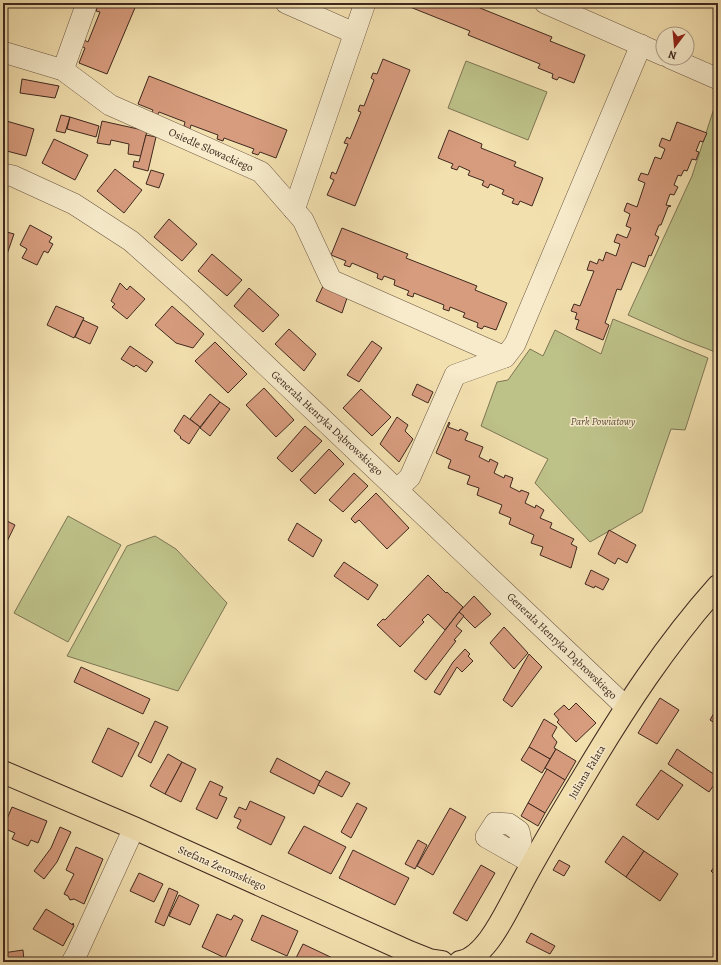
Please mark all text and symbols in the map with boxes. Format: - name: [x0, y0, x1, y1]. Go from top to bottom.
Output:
- north arrow: [655, 26, 695, 66]
- text: N: [666, 47, 678, 63]
- street label: Osiedle Słowackiego: [166, 125, 256, 176]
- street label: Generała Henryka Dąbrowskiego: [268, 367, 387, 479]
- park label: Park Powiatowy: [571, 414, 636, 429]
- street label: Generała Henryka Dąbrowskiego: [504, 589, 621, 703]
- street label: Juliana Fałata: [565, 741, 609, 802]
- street label: Stefana Żeromskiego: [176, 842, 269, 894]

